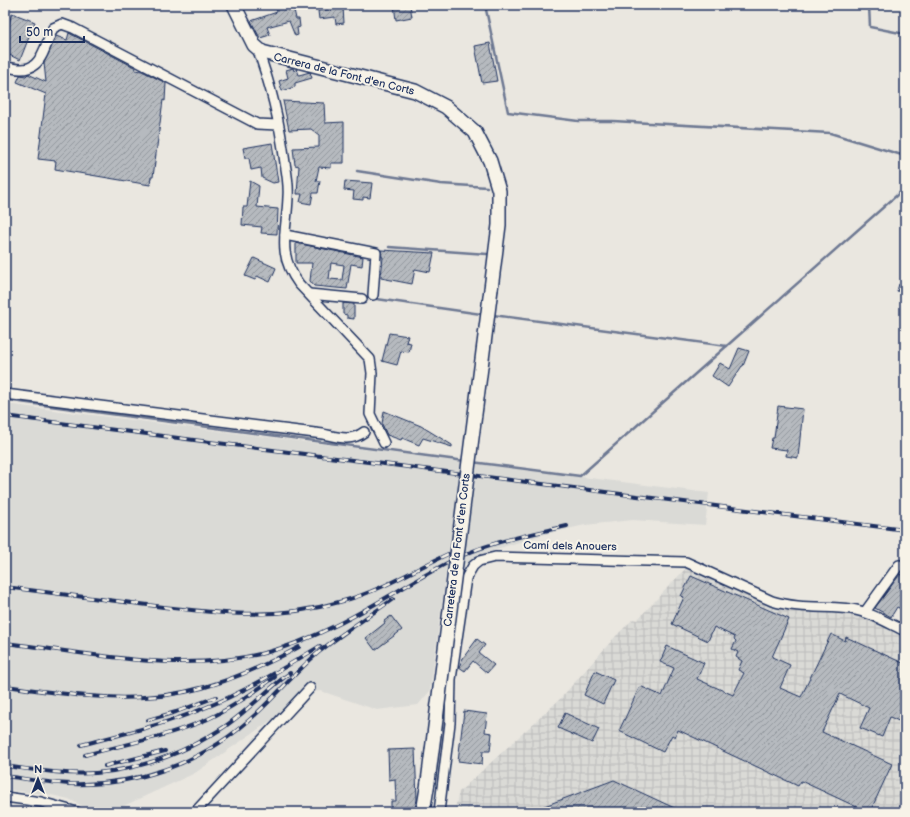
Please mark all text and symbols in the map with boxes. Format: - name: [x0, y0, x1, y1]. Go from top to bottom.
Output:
- scale bar: [20, 18, 84, 44]
- text: 50 m: [26, 25, 53, 40]
- street label: Carrera de la Font d'en Corts: [272, 50, 416, 98]
- street label: Carretera de la Font d'en Corts: [441, 472, 473, 627]
- street label: Camí dels Anouers: [523, 539, 617, 553]
- north arrow: [18, 759, 58, 799]
- text: N: [34, 763, 42, 776]

